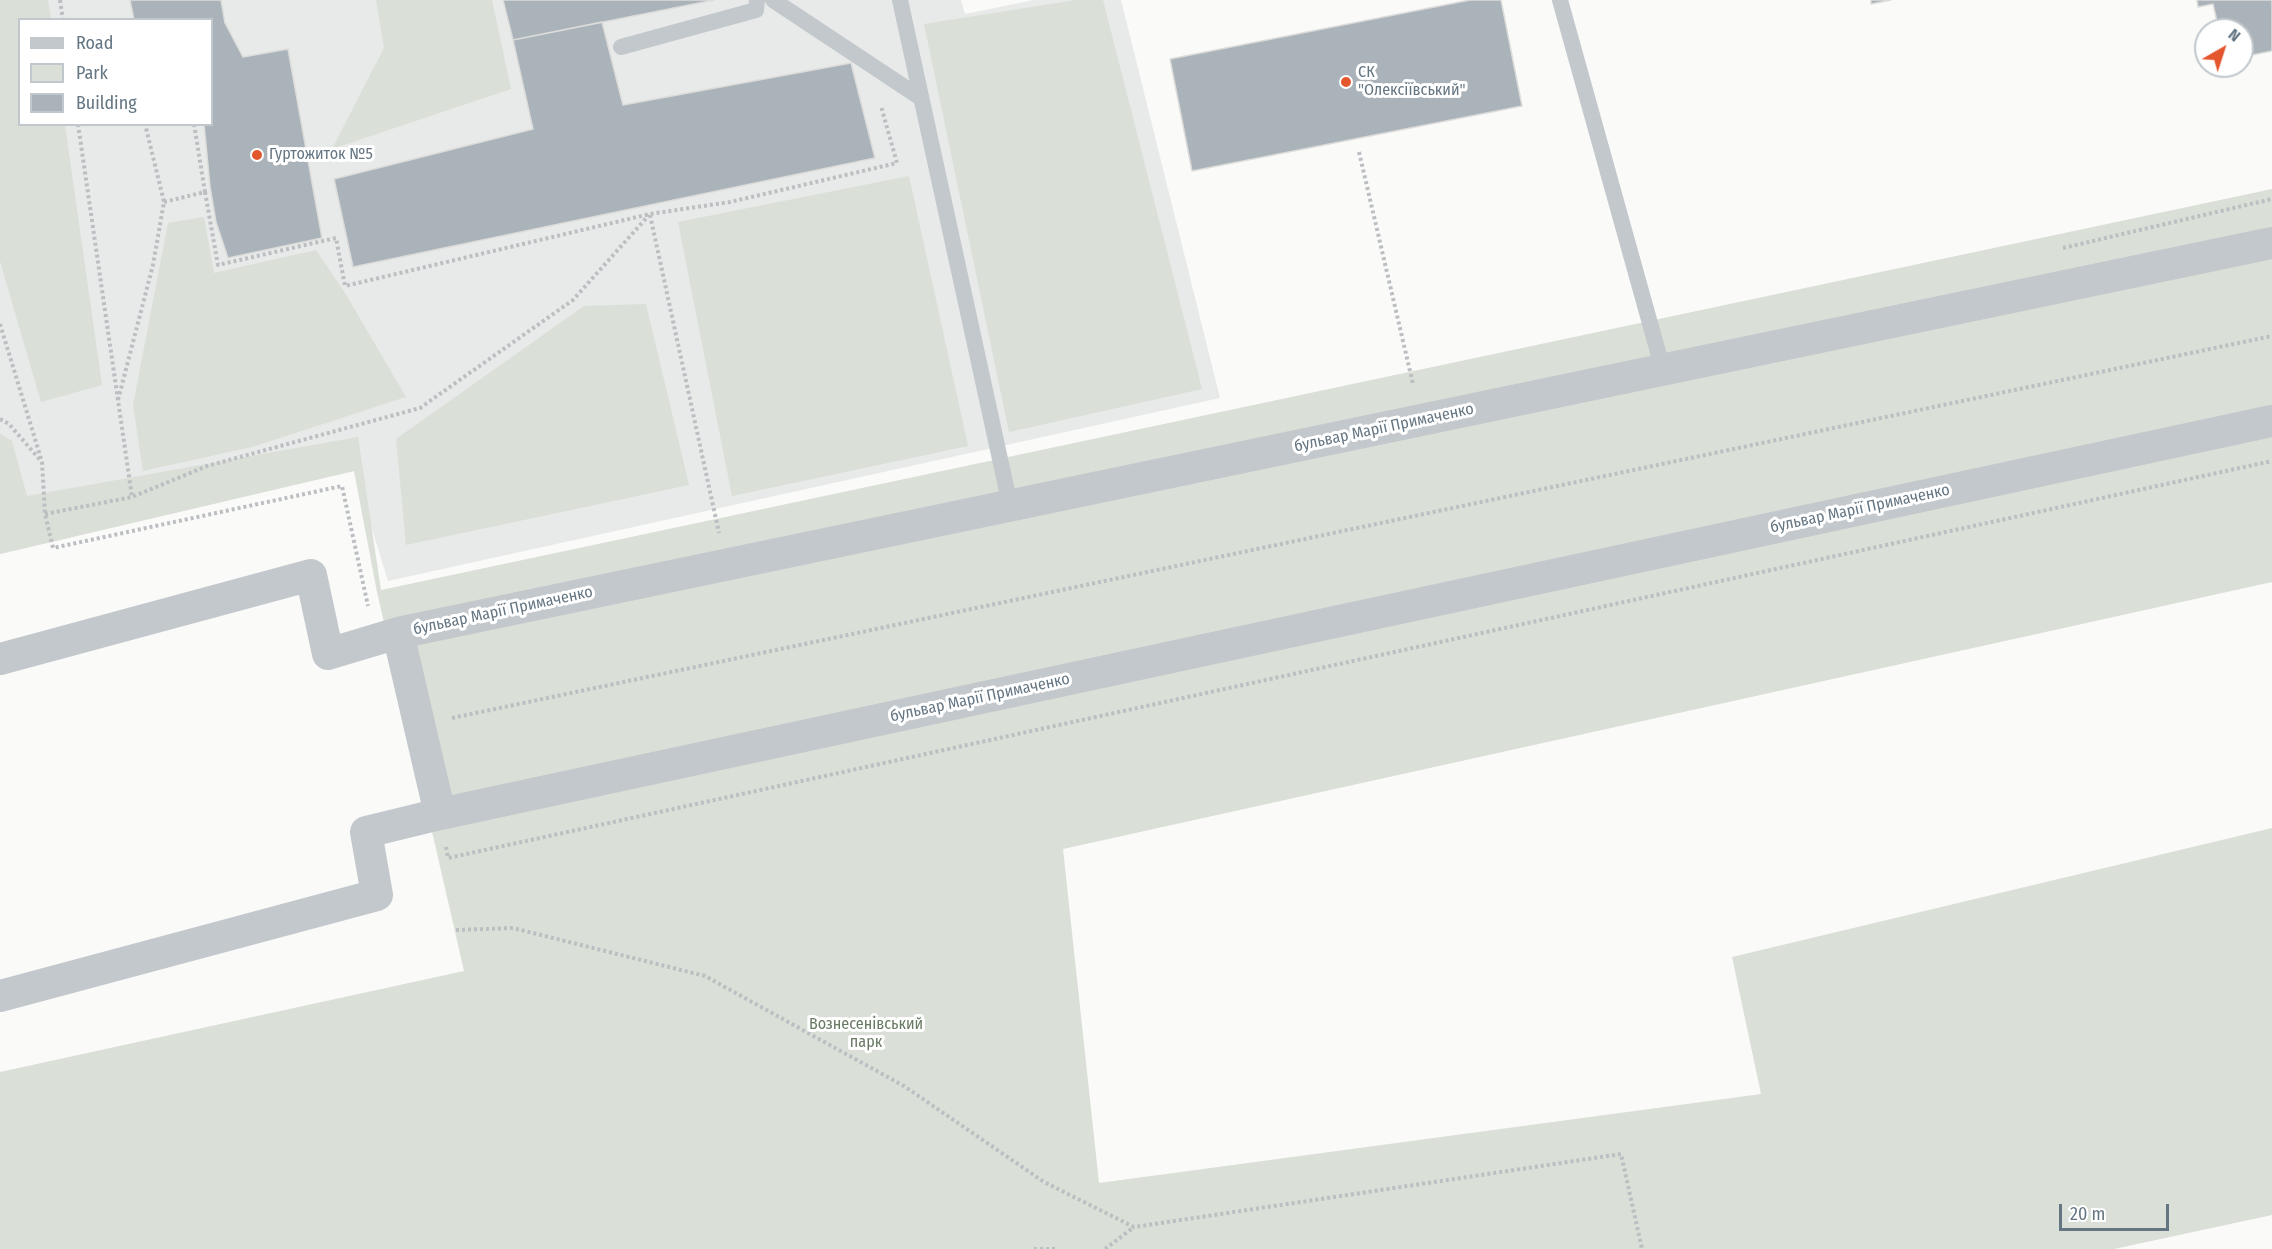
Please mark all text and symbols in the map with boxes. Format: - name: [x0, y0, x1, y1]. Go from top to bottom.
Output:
- legend: [18, 18, 213, 126]
- north arrow: [2194, 18, 2254, 78]
- text: N: [2225, 25, 2244, 46]
- text: Road: [76, 32, 113, 54]
- text: Park: [76, 62, 108, 84]
- place label: СК "Олексіївський": [1358, 63, 1466, 101]
- marker: СК "Олексіївський": [1339, 75, 1353, 89]
- text: Building: [76, 92, 137, 114]
- place label: Гуртожиток №5: [269, 145, 373, 165]
- marker: Гуртожиток №5: [250, 148, 264, 162]
- street label: бульвар Марії Примаченко: [1292, 400, 1476, 456]
- street label: бульвар Марії Примаченко: [1768, 481, 1952, 537]
- street label: бульвар Марії Примаченко: [411, 583, 595, 639]
- street label: бульвар Марії Примаченко: [888, 670, 1072, 726]
- park label: Вознесенівський парк: [809, 1015, 923, 1053]
- scale bar: [2062, 1192, 2172, 1230]
- text: 20 m: [2070, 1203, 2105, 1225]

